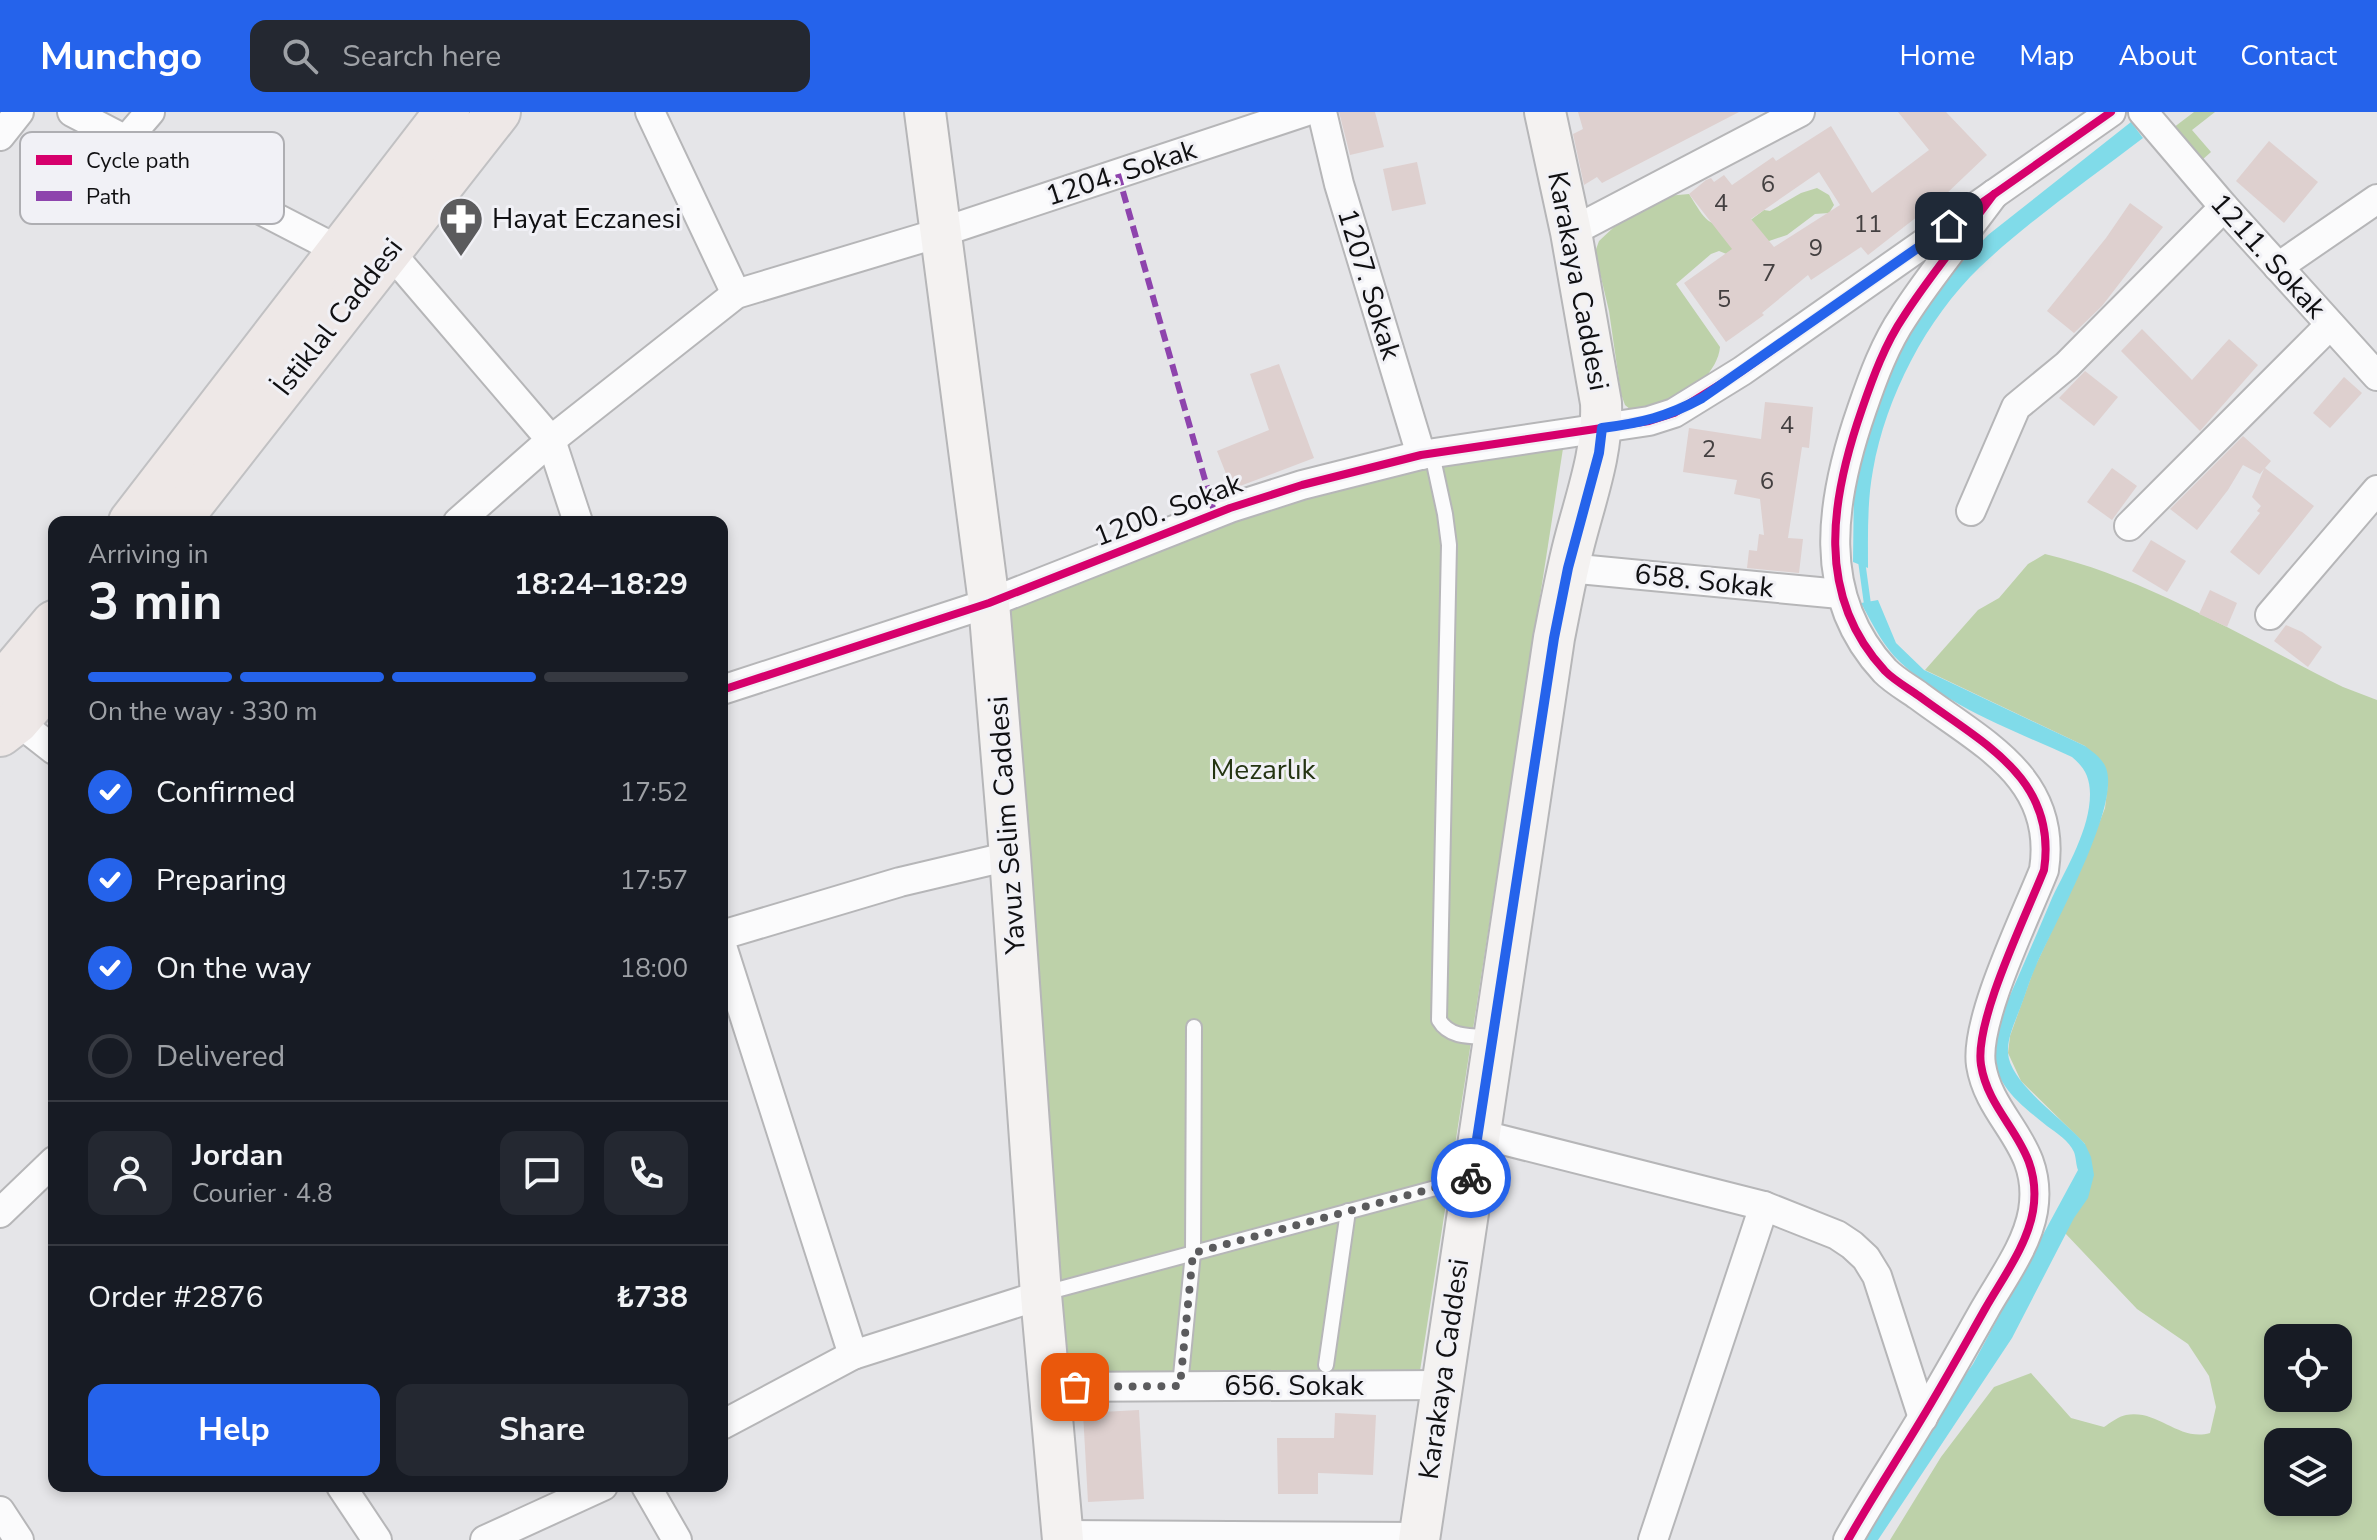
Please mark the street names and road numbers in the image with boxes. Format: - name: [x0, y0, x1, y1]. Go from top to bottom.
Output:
- street label: 1204. Sokak: [1041, 130, 1202, 215]
- street label: Karakaya Caddesi: [1538, 168, 1618, 394]
- street label: 1211. Sokak: [2202, 185, 2335, 328]
- street label: 1207. Sokak: [1328, 204, 1410, 365]
- street label: İstiklal Caddesi: [264, 230, 412, 404]
- street label: 1200. Sokak: [1088, 464, 1249, 556]
- street label: 658. Sokak: [1633, 555, 1776, 607]
- street label: Yavuz Selim Caddesi: [979, 695, 1035, 956]
- street label: Karakaya Caddesi: [1410, 1256, 1478, 1482]
- street label: 656. Sokak: [1224, 1367, 1365, 1405]

